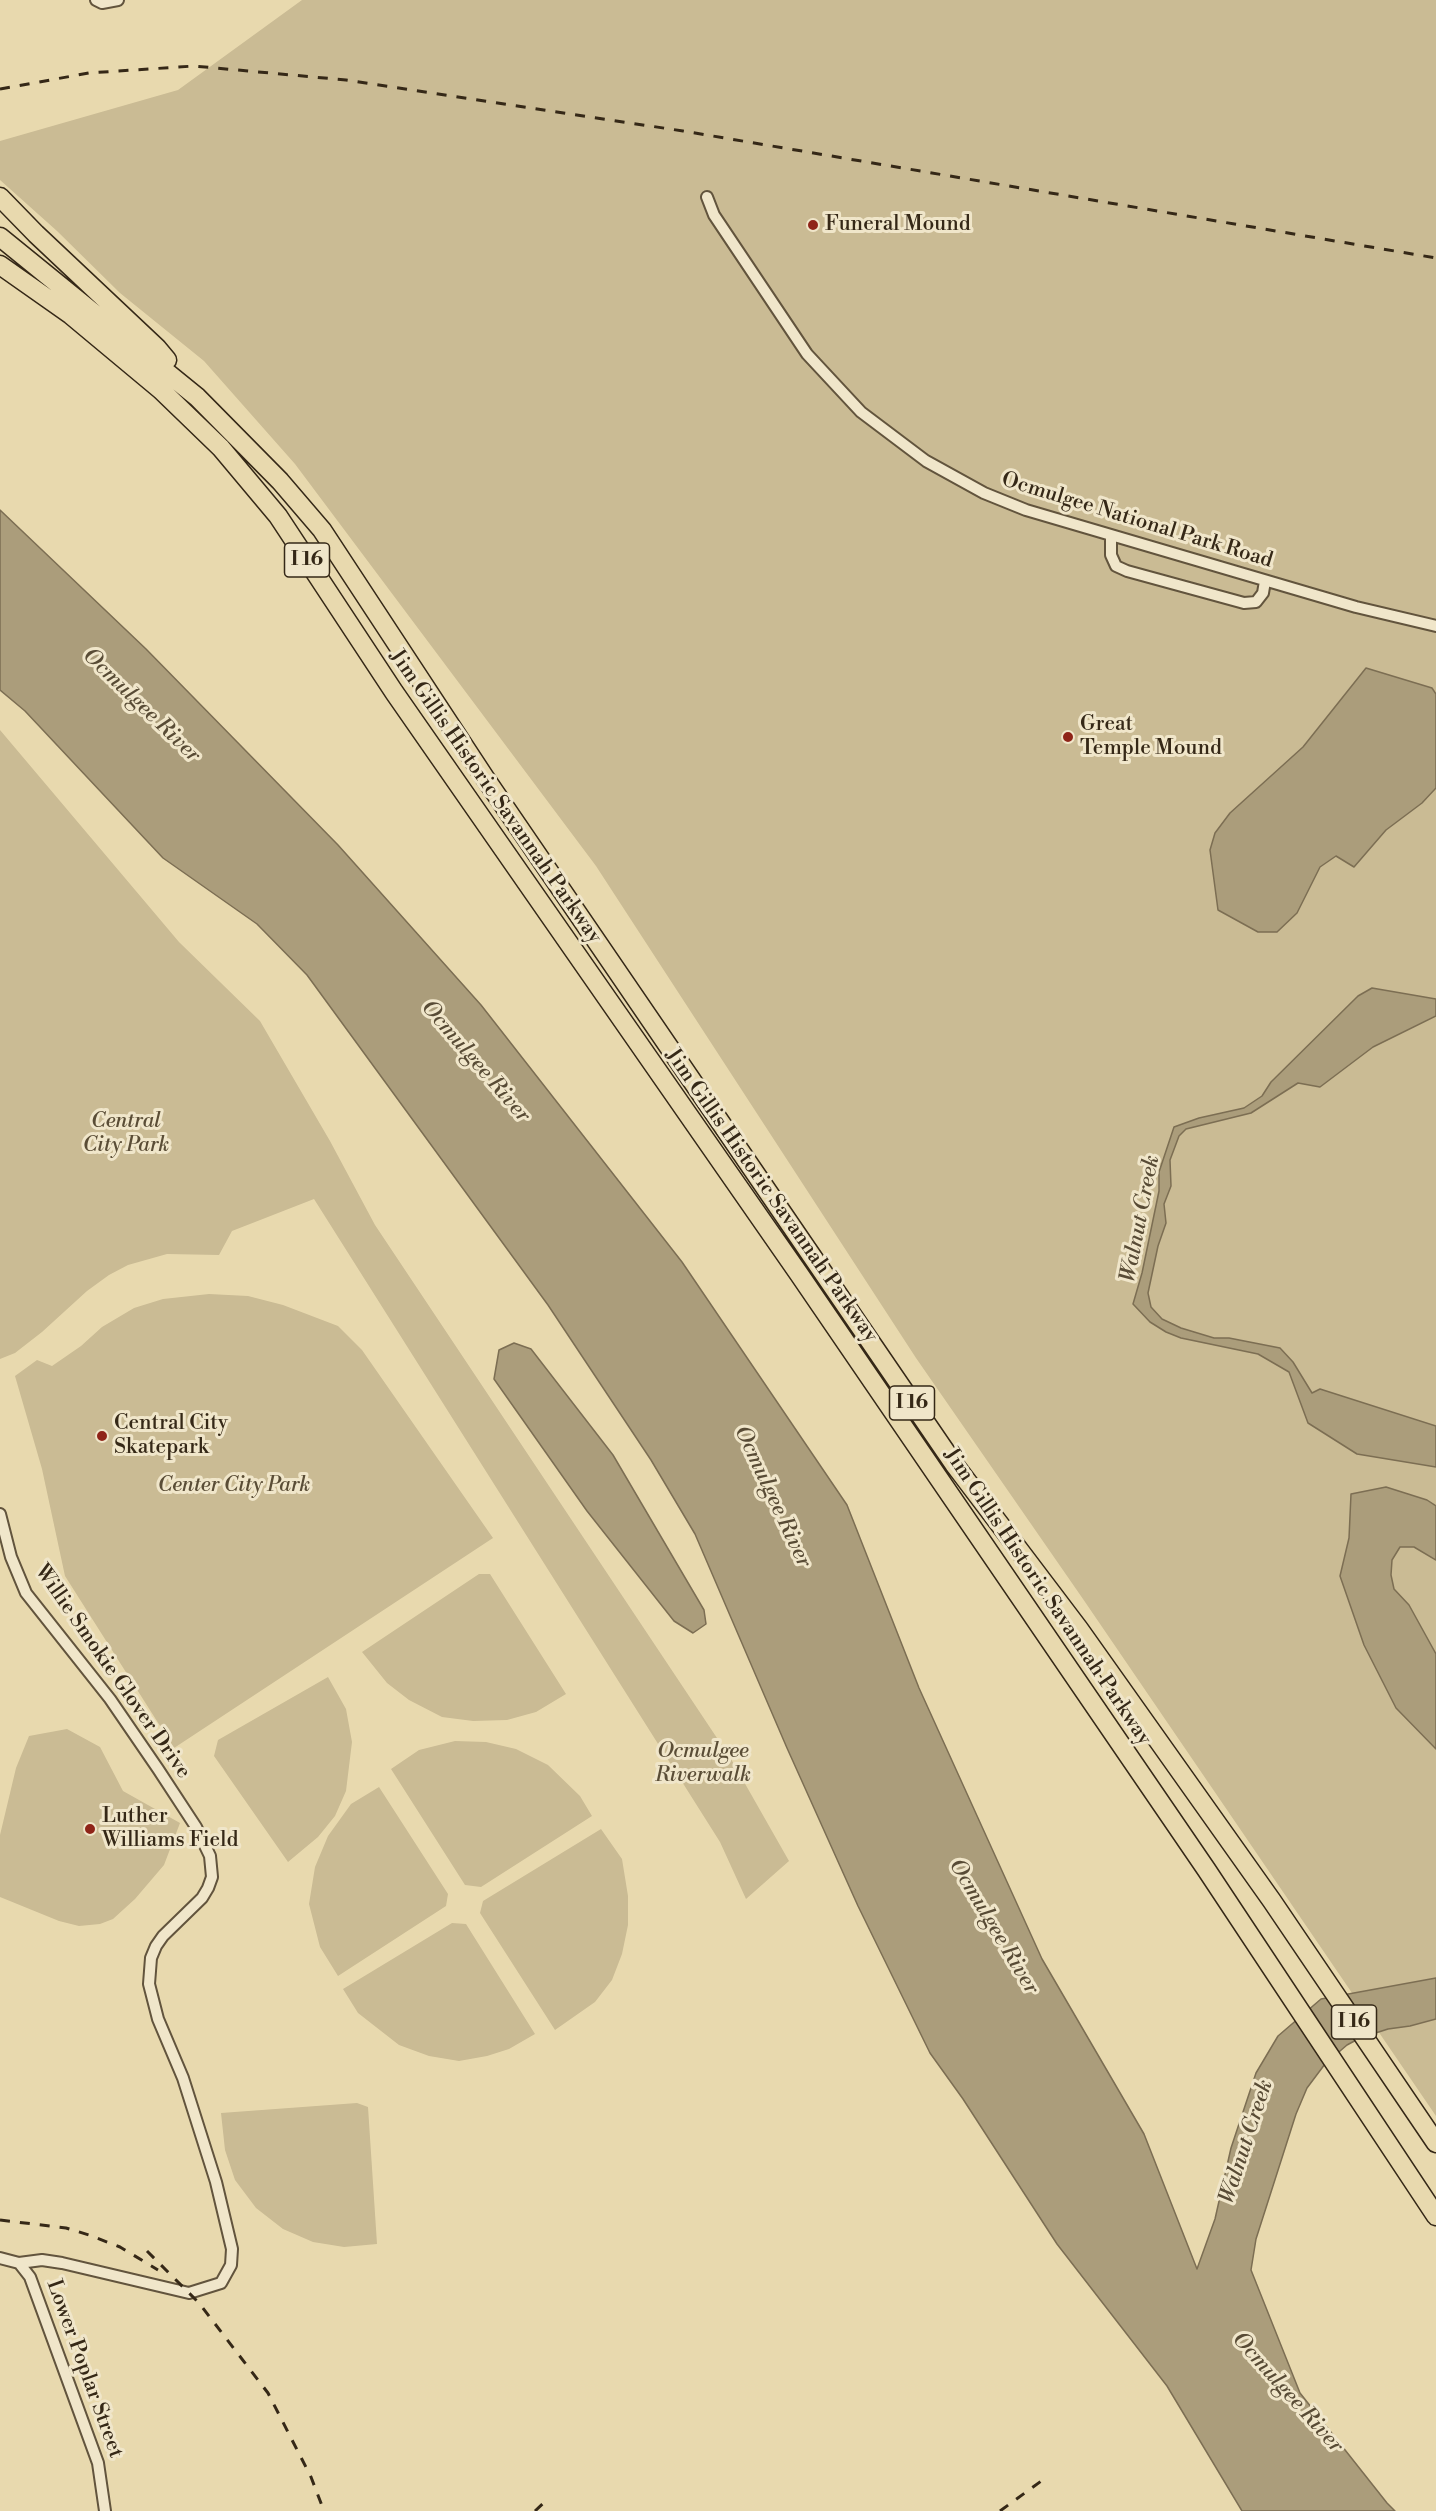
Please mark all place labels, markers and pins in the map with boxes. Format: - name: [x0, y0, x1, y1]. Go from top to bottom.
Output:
- place label: Funeral Mound: [825, 212, 971, 238]
- marker: Funeral Mound: [806, 218, 820, 232]
- place label: Great Temple Mound: [1080, 712, 1222, 762]
- marker: Great Temple Mound: [1061, 730, 1075, 744]
- place label: Central City Skatepark: [114, 1411, 228, 1461]
- marker: Central City Skatepark: [95, 1429, 109, 1443]
- place label: Luther Williams Field: [102, 1804, 238, 1854]
- marker: Luther Williams Field: [83, 1822, 97, 1836]

